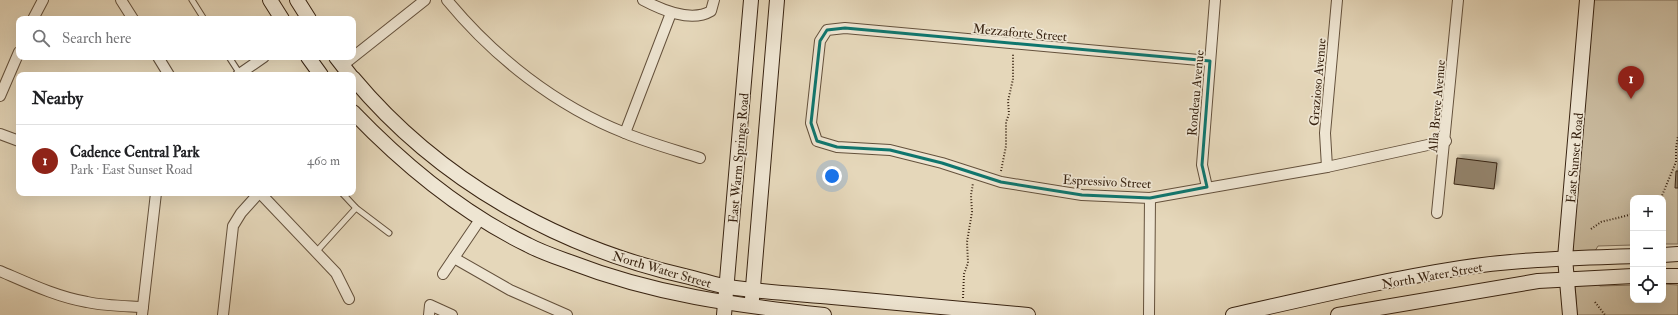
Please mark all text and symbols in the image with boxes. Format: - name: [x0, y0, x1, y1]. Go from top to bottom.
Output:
- search box: [16, 16, 356, 60]
- street label: Mezzaforte Street: [972, 21, 1068, 45]
- icon: search: [30, 27, 52, 49]
- text: Search here: [62, 29, 131, 48]
- street label: Grazioso Avenue: [1306, 37, 1330, 127]
- street label: Rondeau Avenue: [1184, 49, 1208, 137]
- street label: Alla Breve Avenue: [1425, 59, 1449, 154]
- pin: 1: [1618, 66, 1644, 99]
- text: Nearby: [32, 88, 83, 109]
- street label: East Warm Springs Road: [725, 92, 754, 224]
- street label: East Sunset Road: [1563, 112, 1587, 204]
- text: Cadence Central Park: [70, 143, 200, 162]
- text: 1: [43, 153, 47, 169]
- text: 460 m: [307, 153, 340, 169]
- text: Park · East Sunset Road: [70, 162, 192, 178]
- your location: [822, 166, 842, 186]
- street label: Espressivo Street: [1062, 172, 1152, 193]
- map controls: [1630, 195, 1666, 303]
- button: +: [1630, 195, 1666, 231]
- button: −: [1630, 231, 1666, 267]
- street label: North Water Street: [610, 248, 713, 292]
- street label: North Water Street: [1380, 259, 1484, 293]
- button: locate: [1630, 267, 1666, 303]

